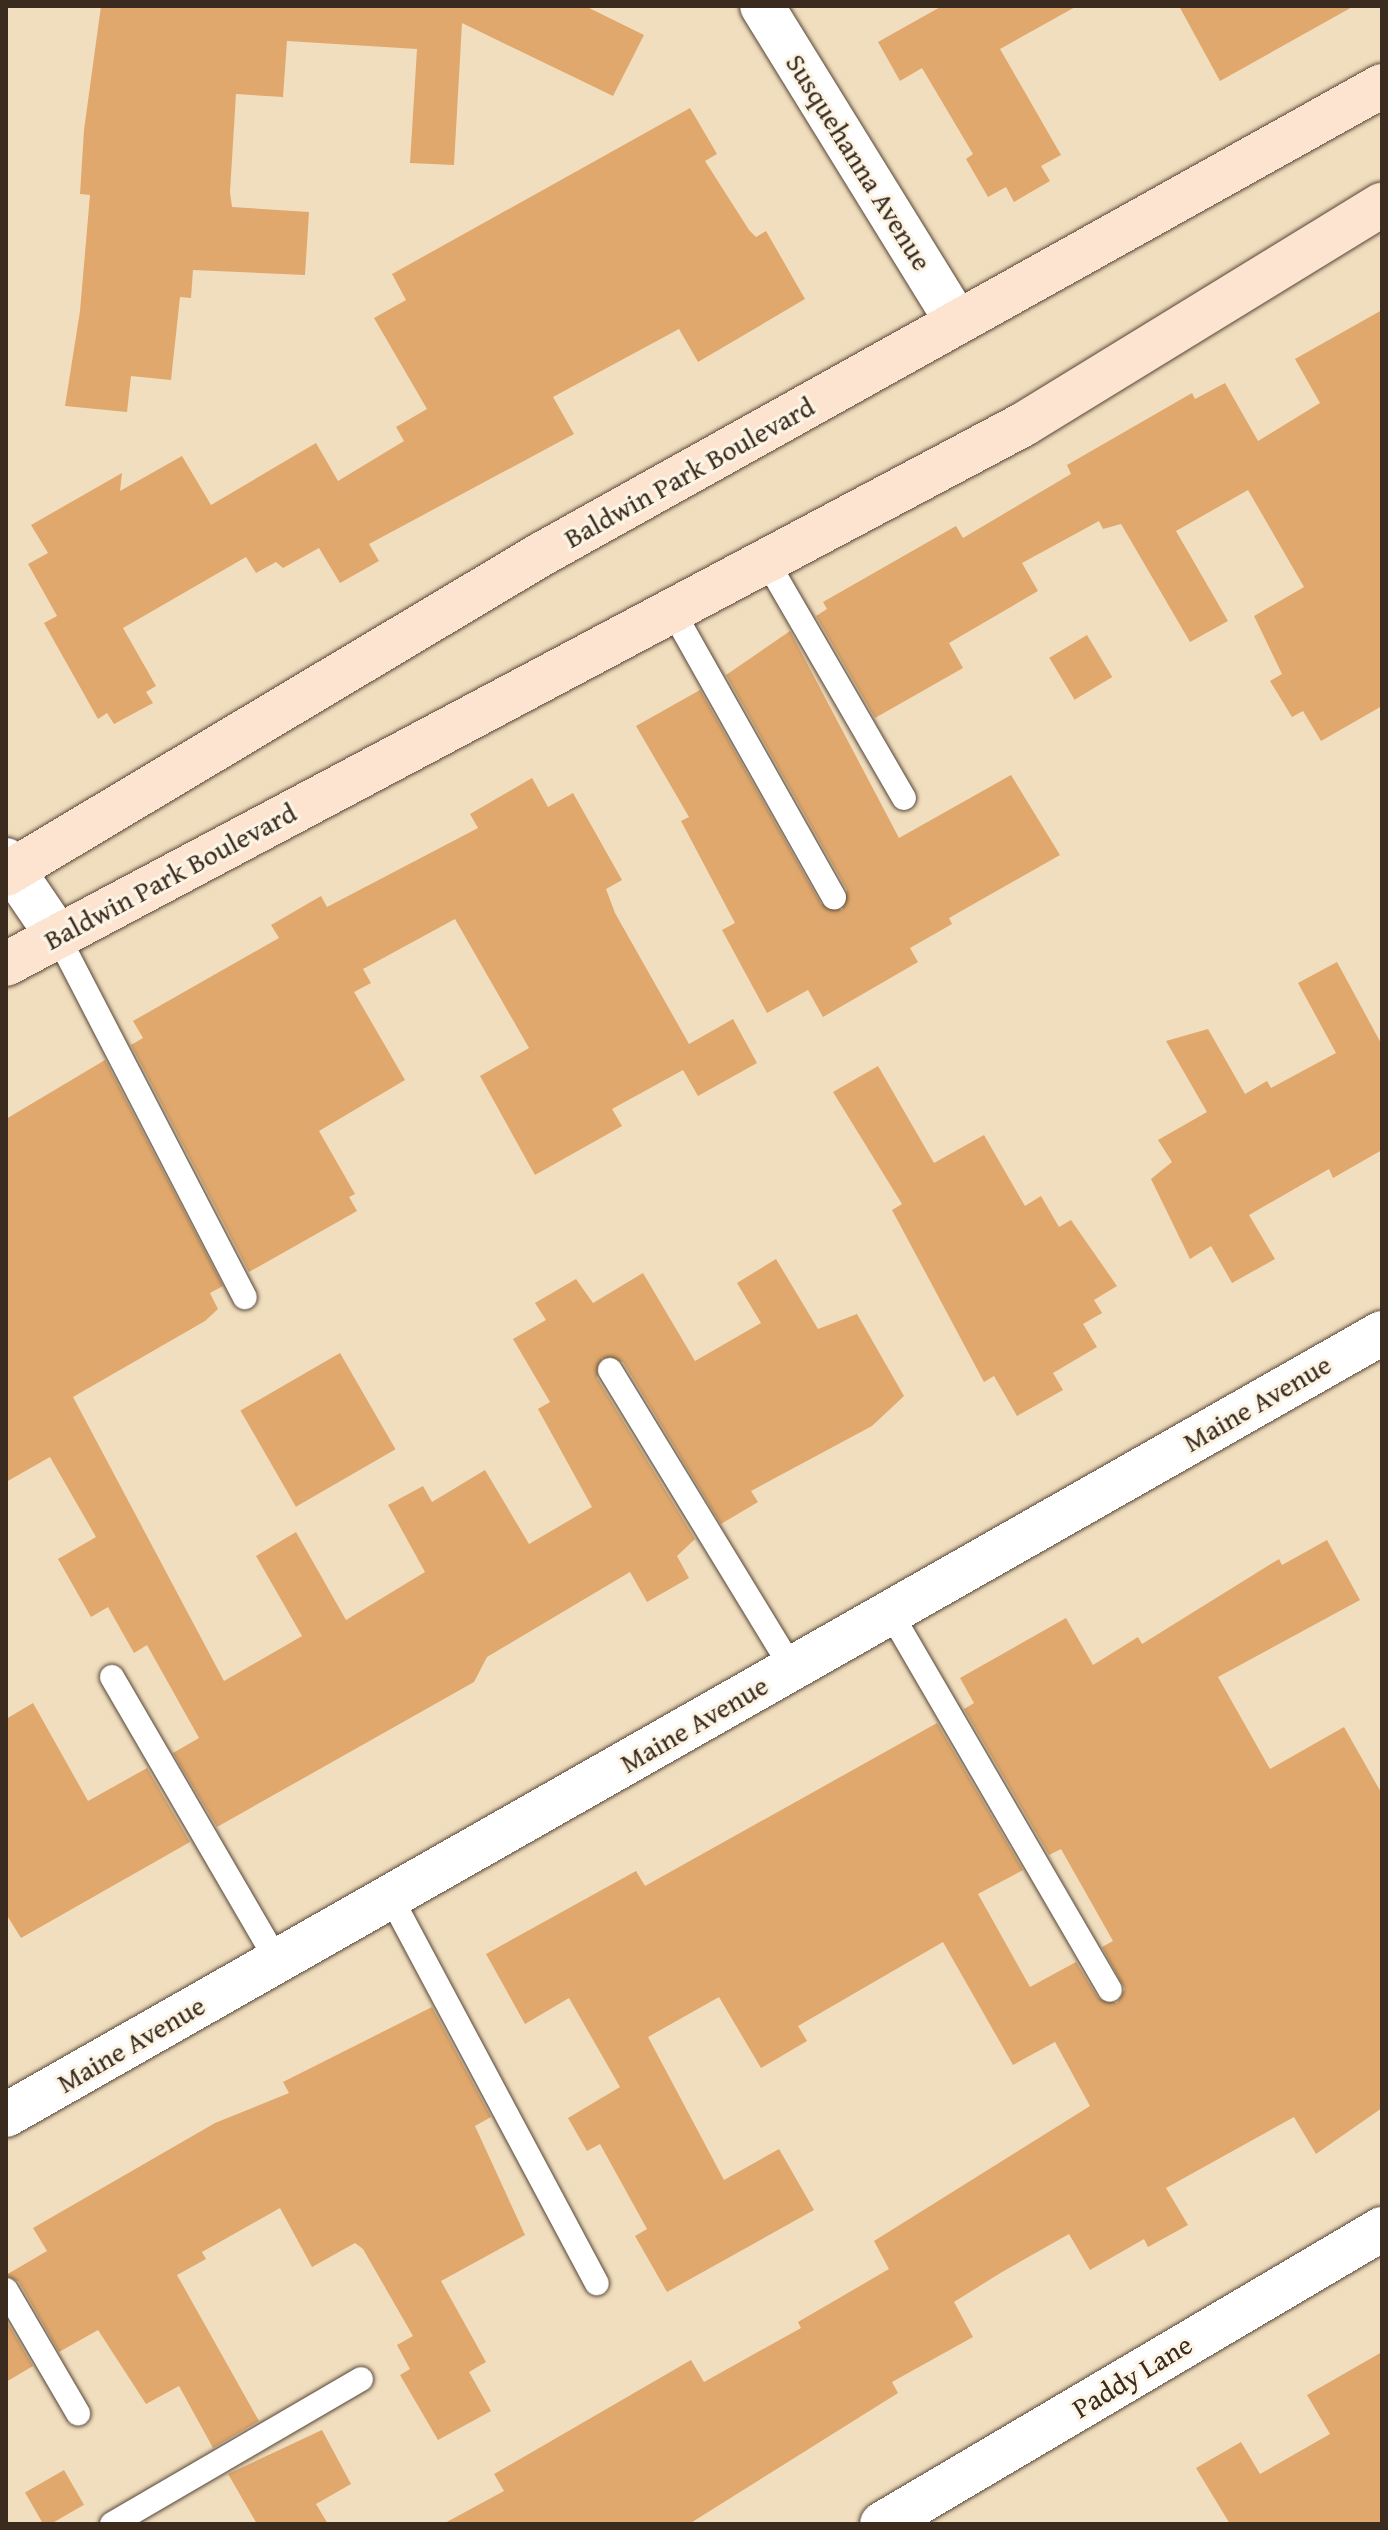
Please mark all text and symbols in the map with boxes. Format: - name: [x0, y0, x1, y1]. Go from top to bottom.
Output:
- street label: Susquehanna Avenue: [779, 48, 939, 276]
- street label: Baldwin Park Boulevard: [558, 389, 820, 555]
- street label: Baldwin Park Boulevard: [38, 795, 302, 957]
- street label: Maine Avenue: [1177, 1347, 1337, 1459]
- street label: Maine Avenue: [614, 1668, 774, 1780]
- street label: Maine Avenue: [51, 1988, 211, 2100]
- street label: Paddy Lane: [1066, 2327, 1198, 2425]

